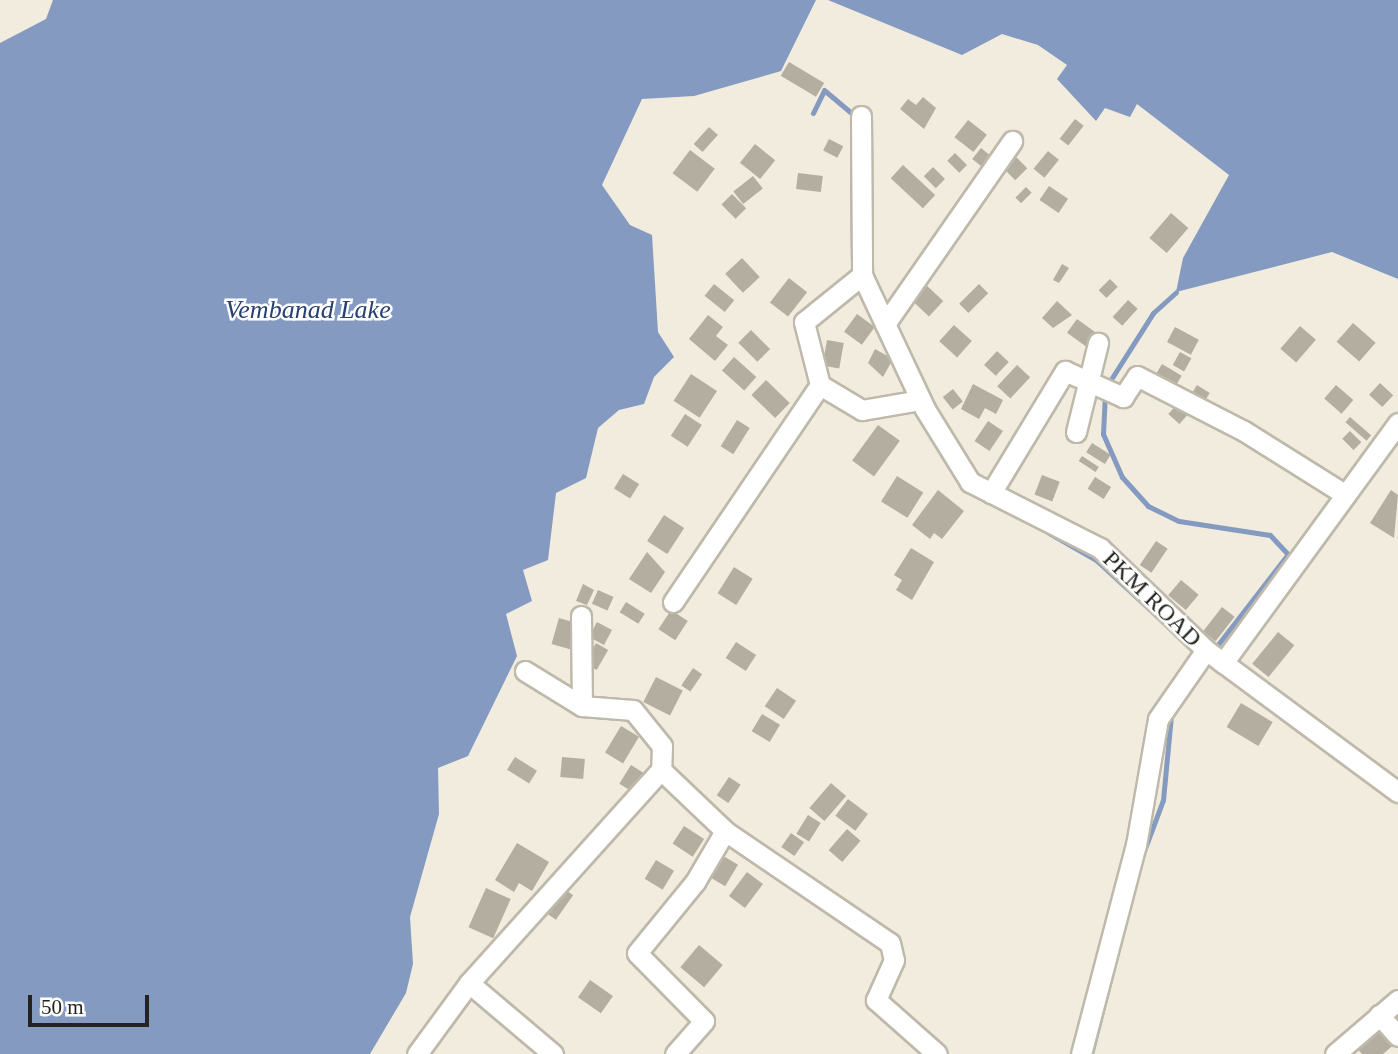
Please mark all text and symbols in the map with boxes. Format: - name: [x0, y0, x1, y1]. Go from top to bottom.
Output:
- water label: Vembanad Lake: [225, 294, 391, 326]
- street label: PKM ROAD: [1097, 545, 1207, 653]
- scale bar: [32, 981, 152, 1025]
- text: 50 m: [41, 995, 84, 1019]

